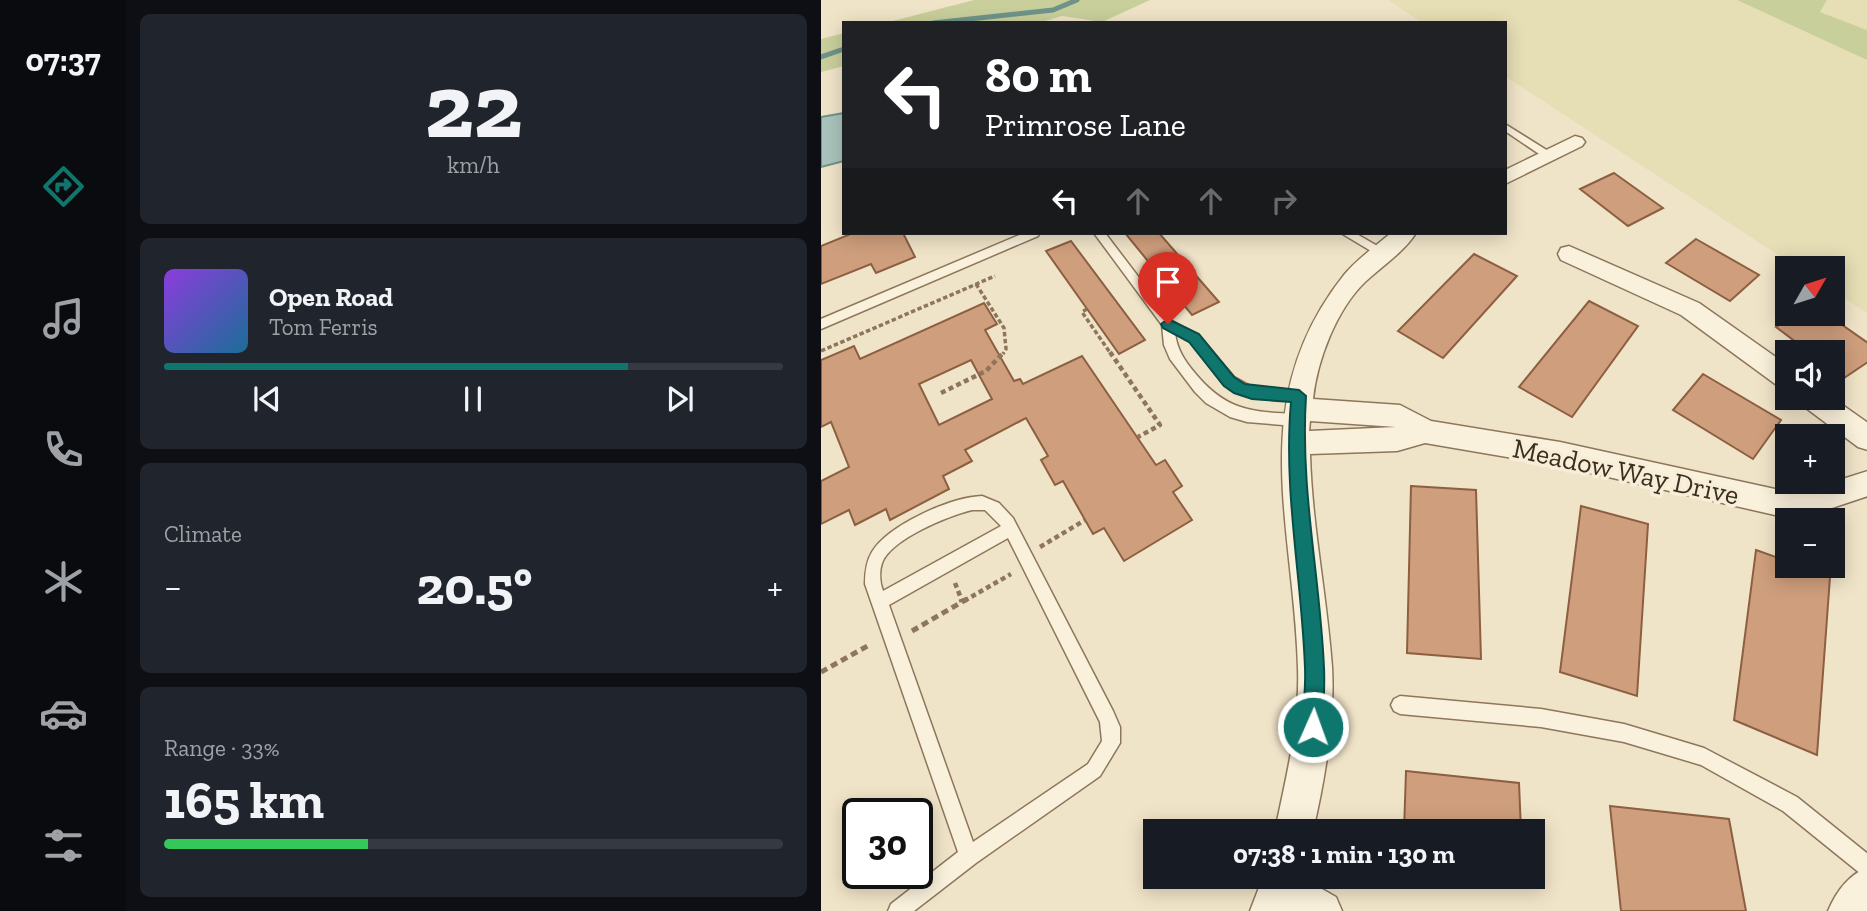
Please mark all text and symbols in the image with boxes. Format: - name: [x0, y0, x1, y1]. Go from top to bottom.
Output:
- text: 07:37: [25, 41, 101, 79]
- text: 80 m: [985, 46, 1092, 105]
- icon: left: [870, 49, 961, 140]
- text: 22: [425, 51, 522, 160]
- text: Primrose Lane: [985, 106, 1186, 144]
- text: km/h: [447, 151, 500, 179]
- icon: directions: [39, 162, 88, 211]
- icon: left: [1046, 182, 1084, 220]
- icon: ahead: [1119, 182, 1157, 220]
- icon: ahead: [1192, 182, 1230, 220]
- icon: right: [1265, 182, 1303, 220]
- pin: [1138, 252, 1198, 324]
- north arrow: [1775, 256, 1845, 326]
- map controls: [1775, 256, 1845, 578]
- icon: arrive: [1149, 263, 1187, 301]
- text: Open Road: [269, 281, 393, 313]
- icon: music: [39, 294, 88, 343]
- text: Tom Ferris: [269, 313, 378, 341]
- button: sound: [1775, 340, 1845, 410]
- icon: previous: [248, 380, 286, 418]
- icon: pause: [454, 380, 492, 418]
- icon: next: [661, 380, 699, 418]
- button: +: [1775, 424, 1845, 494]
- icon: phone: [39, 425, 88, 474]
- street label: Meadow Way Drive: [1510, 431, 1742, 512]
- button: −: [1775, 508, 1845, 578]
- text: Climate: [164, 520, 242, 548]
- text: 20.5°: [417, 555, 532, 617]
- icon: climate: [39, 557, 88, 606]
- text: −: [164, 564, 182, 610]
- text: +: [767, 564, 783, 610]
- icon: car: [39, 689, 88, 738]
- position arrow: [1276, 690, 1350, 764]
- text: Range · 33%: [164, 734, 280, 762]
- text: 165 km: [164, 769, 324, 831]
- speed limit sign: 30: [842, 798, 933, 889]
- icon: filters: [39, 821, 88, 870]
- text: 07:38 · 1 min · 130 m: [1233, 838, 1455, 870]

